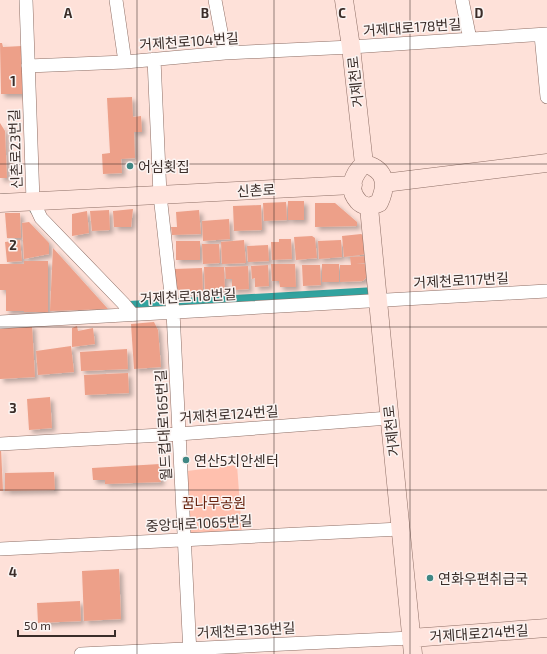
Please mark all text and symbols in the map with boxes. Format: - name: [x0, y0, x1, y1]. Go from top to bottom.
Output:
- text: A: [64, 5, 73, 21]
- text: B: [201, 5, 209, 21]
- text: C: [338, 5, 346, 21]
- text: D: [475, 5, 484, 21]
- street label: 거제대로178번길: [362, 15, 462, 39]
- street label: 거제천로104번길: [139, 29, 239, 53]
- street label: 거제천로: [344, 55, 366, 109]
- text: 1: [10, 73, 16, 89]
- street label: 신촌로23번길: [5, 109, 25, 189]
- place label: 어심횟집: [138, 158, 190, 175]
- marker: 어심횟집: [125, 161, 135, 171]
- street label: 신촌로: [236, 180, 276, 199]
- text: 2: [9, 237, 17, 253]
- street label: 거제천로117번길: [413, 269, 509, 291]
- street label: 거제천로118번길: [139, 285, 237, 307]
- street label: 월드컵대로165번길: [152, 369, 174, 481]
- text: 3: [9, 400, 17, 416]
- street label: 거제천로124번길: [179, 402, 279, 426]
- street label: 거제천로: [380, 404, 402, 458]
- place label: 연산5치안센터: [194, 452, 279, 469]
- marker: 연산5치안센터: [181, 455, 191, 465]
- park label: 꿈나무공원: [182, 494, 246, 511]
- street label: 중앙대로1065번길: [145, 512, 253, 534]
- text: 4: [9, 564, 17, 580]
- place label: 연화우편취급국: [438, 570, 528, 587]
- marker: 연화우편취급국: [425, 573, 435, 583]
- scale bar: [18, 612, 115, 638]
- text: 50 m: [24, 618, 51, 632]
- street label: 거제천로136번길: [196, 619, 296, 641]
- street label: 거제대로214번길: [429, 621, 529, 645]

